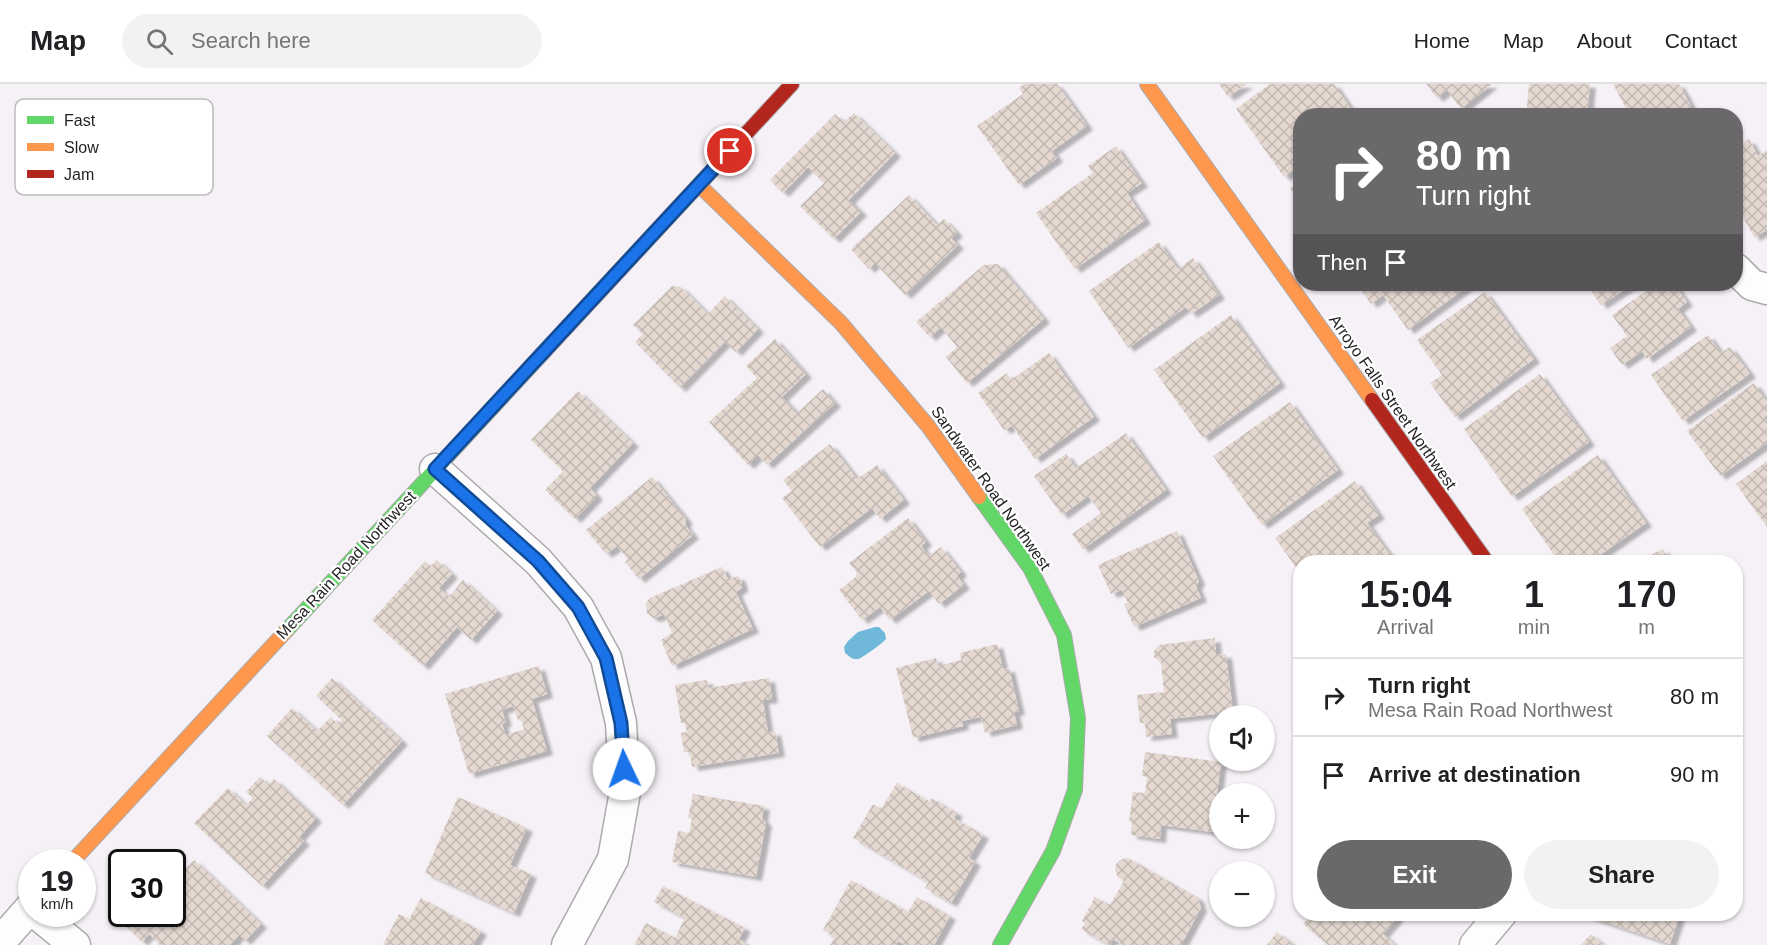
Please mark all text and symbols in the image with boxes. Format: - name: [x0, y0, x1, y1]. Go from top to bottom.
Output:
- search box: [122, 14, 542, 68]
- text: Map: [30, 25, 86, 56]
- icon: search: [143, 25, 176, 58]
- text: Search here: [191, 28, 311, 53]
- text: Home: [1414, 29, 1470, 52]
- text: Map: [1503, 29, 1544, 52]
- text: About: [1577, 29, 1632, 52]
- text: Contact: [1665, 29, 1737, 52]
- legend: [15, 99, 213, 195]
- text: Fast: [64, 112, 96, 129]
- pin: [704, 125, 755, 176]
- icon: right: [1317, 132, 1395, 210]
- text: 80 m: [1416, 132, 1512, 179]
- icon: arrive: [713, 134, 746, 167]
- text: Slow: [64, 139, 99, 156]
- text: Jam: [64, 166, 94, 183]
- text: Turn right: [1416, 181, 1531, 211]
- icon: arrive: [1379, 246, 1412, 279]
- text: Then: [1317, 250, 1367, 275]
- street label: Arroyo Falls Street Northwest: [1326, 312, 1460, 493]
- street label: Sandwater Road Northwest: [928, 403, 1054, 573]
- street label: Mesa Rain Road Northwest: [273, 487, 419, 642]
- text: 15:04: [1359, 574, 1451, 615]
- text: 1: [1524, 574, 1544, 615]
- text: 170: [1616, 574, 1677, 615]
- text: Arrival: [1377, 616, 1434, 638]
- text: min: [1518, 616, 1550, 638]
- text: m: [1638, 616, 1655, 638]
- text: Turn right: [1368, 673, 1470, 698]
- icon: right: [1317, 681, 1350, 714]
- text: 80 m: [1670, 684, 1719, 709]
- text: Mesa Rain Road Northwest: [1368, 699, 1613, 721]
- map controls: [1209, 705, 1275, 927]
- button: sound: [1209, 705, 1275, 771]
- position arrow: [592, 737, 656, 801]
- icon: arrive: [1317, 759, 1350, 792]
- text: Arrive at destination: [1368, 762, 1581, 787]
- text: 90 m: [1670, 762, 1719, 787]
- button: +: [1209, 783, 1275, 849]
- button: Exit: [1317, 840, 1512, 909]
- button: Share: [1524, 840, 1719, 909]
- speed limit sign: 30: [108, 849, 186, 927]
- button: −: [1209, 861, 1275, 927]
- text: 19: [40, 864, 74, 897]
- text: km/h: [41, 895, 73, 912]

